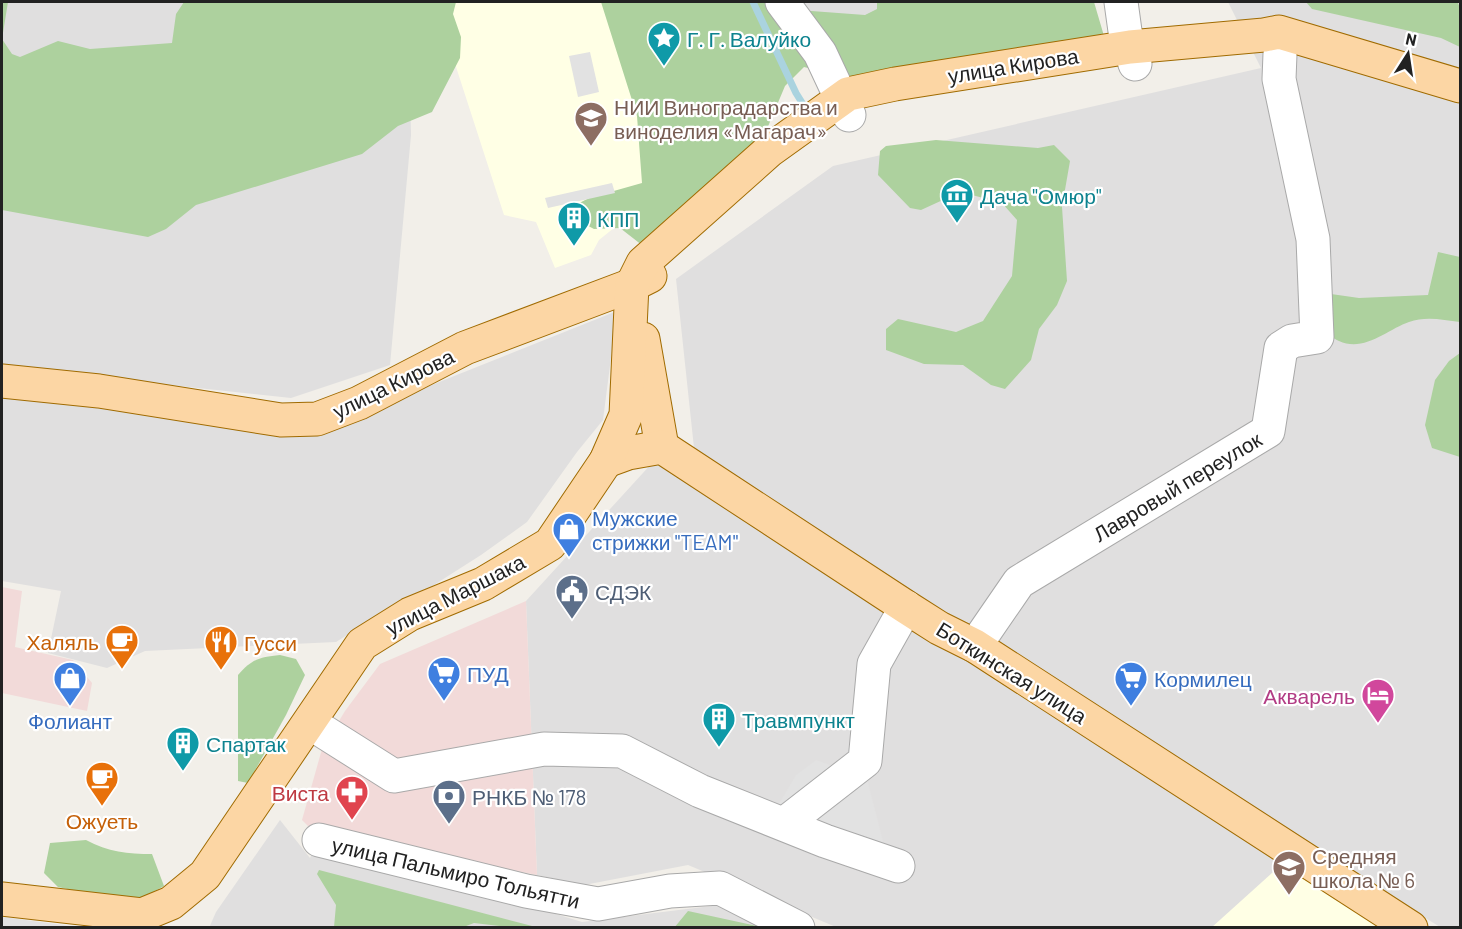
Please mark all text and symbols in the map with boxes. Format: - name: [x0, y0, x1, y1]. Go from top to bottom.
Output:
- place icon: Г. Г. Валуйко: [646, 20, 682, 67]
- north arrow: [1378, 24, 1438, 84]
- place label: Г. Г. Валуйко: [687, 26, 811, 51]
- text: N: [1404, 28, 1418, 49]
- street label: улица Кирова: [946, 42, 1080, 88]
- place label: НИИ Виноградарства и виноделия «Магарач»: [614, 94, 838, 143]
- school or university icon: НИИ Виноградарства и виноделия «Магарач»: [573, 100, 609, 147]
- museum icon: Дача "Омюр": [939, 177, 975, 224]
- place label: Дача "Омюр": [980, 183, 1102, 208]
- building icon: КПП: [556, 200, 592, 247]
- place label: КПП: [597, 206, 639, 231]
- street label: улица Кирова: [328, 343, 458, 423]
- street label: Лавровый переулок: [1088, 425, 1266, 546]
- place label: Мужские стрижки "TEAM": [592, 505, 738, 554]
- shop icon: Мужские стрижки "TEAM": [551, 511, 587, 558]
- street label: улица Маршака: [381, 548, 529, 640]
- public building icon: СДЭК: [554, 573, 590, 620]
- place label: СДЭК: [595, 579, 652, 604]
- street label: Боткинская улица: [932, 616, 1092, 728]
- cafe icon: Халяль: [104, 623, 140, 670]
- restaurant icon: Гусси: [203, 624, 239, 671]
- place label: Халяль: [26, 629, 99, 654]
- place label: Гусси: [244, 630, 297, 655]
- supermarket icon: ПУД: [426, 655, 462, 702]
- shop icon: Фолиант: [52, 660, 88, 707]
- supermarket icon: Кормилец: [1113, 660, 1149, 707]
- place label: ПУД: [467, 661, 509, 686]
- place label: Кормилец: [1154, 666, 1252, 691]
- hotel icon: Акварель: [1360, 677, 1396, 724]
- place label: Акварель: [1263, 683, 1355, 708]
- building icon: Травмпункт: [701, 701, 737, 748]
- place label: Травмпункт: [742, 707, 855, 732]
- place label: Фолиант: [28, 708, 112, 733]
- building icon: Спартак: [165, 725, 201, 772]
- place label: Спартак: [206, 731, 286, 756]
- cafe icon: Ожуеть: [84, 760, 120, 807]
- pharmacy icon: Виста: [334, 774, 370, 821]
- bank icon: РНКБ № 178: [431, 778, 467, 825]
- place label: Виста: [272, 780, 329, 805]
- place label: РНКБ № 178: [472, 784, 586, 809]
- place label: Ожуеть: [66, 808, 138, 833]
- street label: улица Пальмиро Тольятти: [330, 831, 582, 913]
- place label: Средняя школа № 6: [1312, 843, 1415, 892]
- school or university icon: Средняя школа № 6: [1271, 849, 1307, 896]

